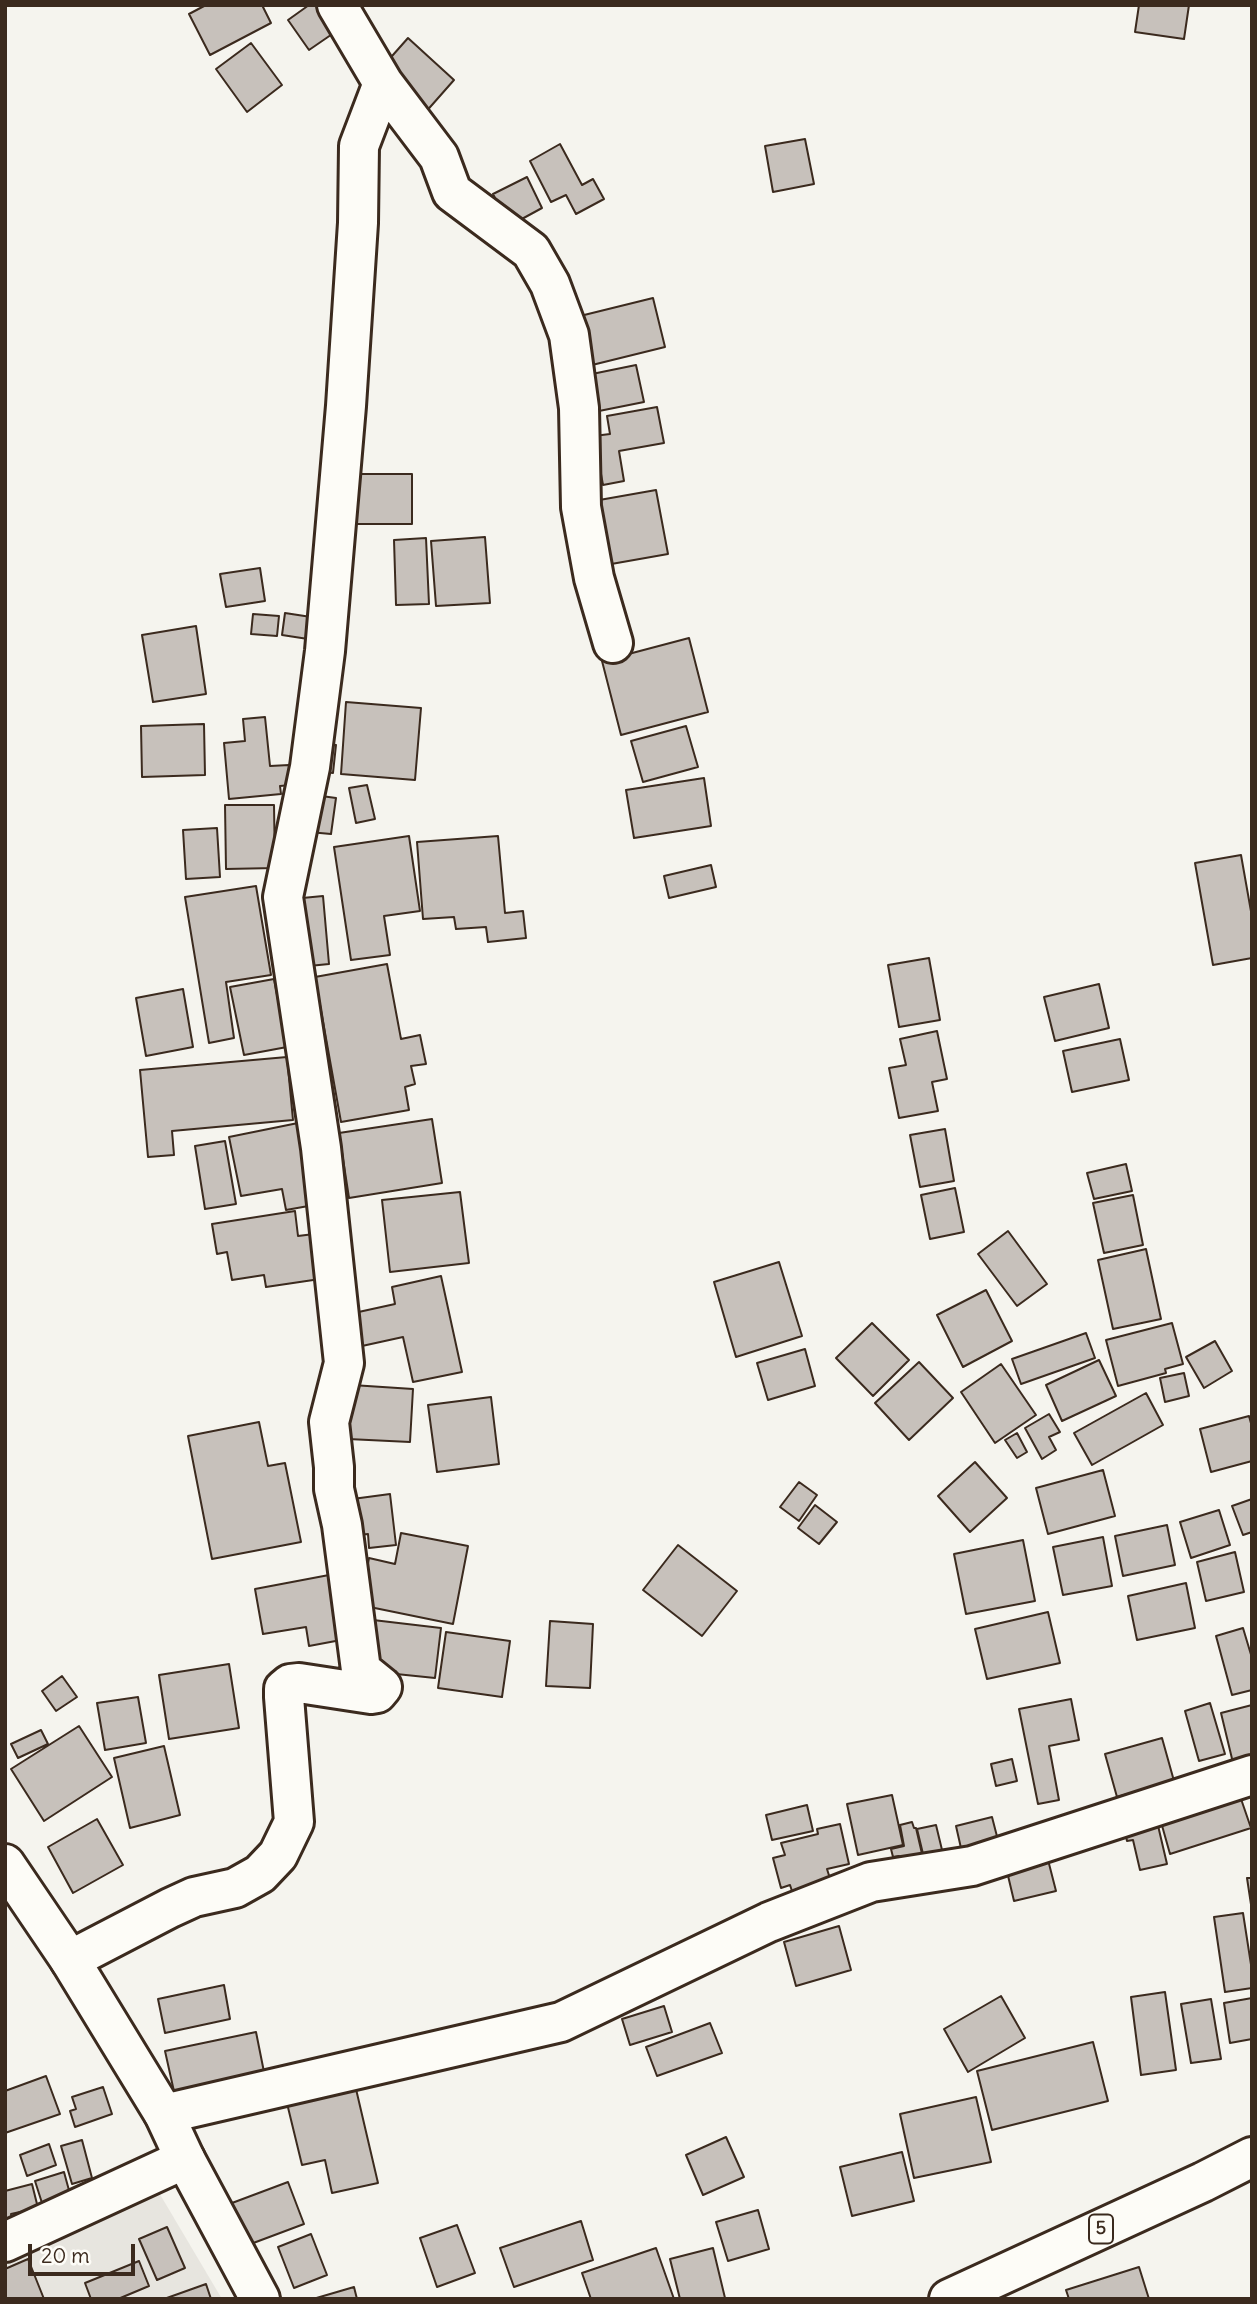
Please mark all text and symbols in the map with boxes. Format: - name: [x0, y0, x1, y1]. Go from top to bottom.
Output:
- road number: 5: [1089, 2214, 1113, 2244]
- scale bar: [32, 2230, 138, 2274]
- text: 20 m: [41, 2242, 90, 2269]

